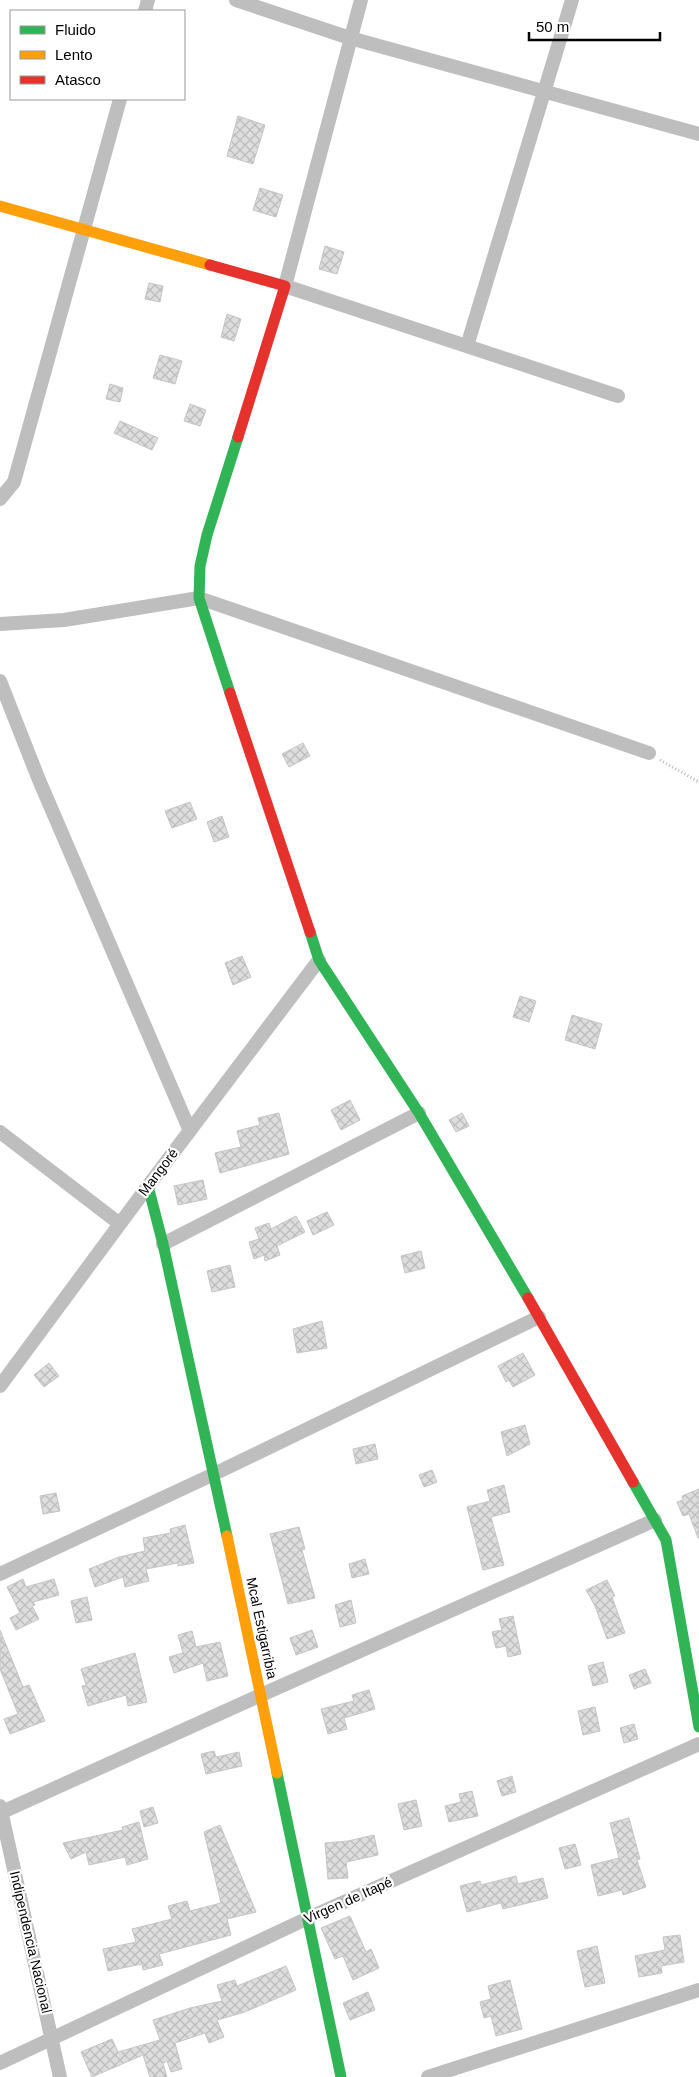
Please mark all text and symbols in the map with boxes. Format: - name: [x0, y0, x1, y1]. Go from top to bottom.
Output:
- legend: [10, 10, 185, 100]
- scale bar: [529, 10, 660, 42]
- text: 50 m: [536, 18, 569, 35]
- text: Fluido: [55, 21, 96, 38]
- text: Lento: [55, 46, 93, 63]
- text: Atasco: [55, 71, 101, 88]
- street label: Mangoré: [135, 1145, 181, 1199]
- street label: Mcal Estigarribia: [243, 1576, 281, 1680]
- street label: Indipendencia Nacional: [7, 1869, 55, 2015]
- street label: Virgen de Itapé: [301, 1873, 395, 1927]

